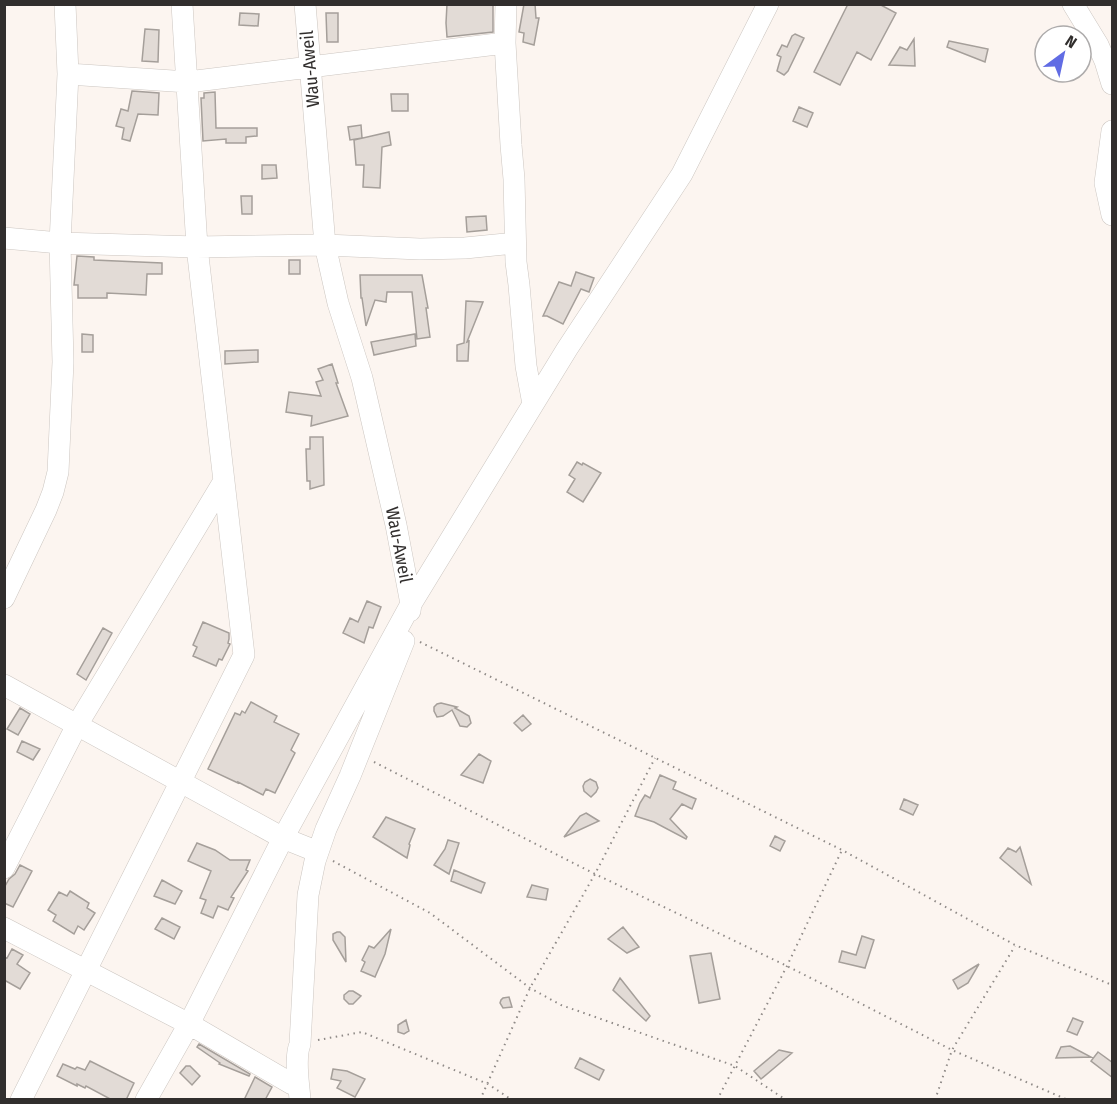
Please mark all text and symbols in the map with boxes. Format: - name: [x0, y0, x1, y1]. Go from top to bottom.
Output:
- north arrow: [1033, 24, 1093, 84]
- street label: Wau-Aweil: [296, 29, 324, 108]
- text: N: [1062, 31, 1080, 52]
- street label: Wau-Aweil: [381, 505, 417, 585]

